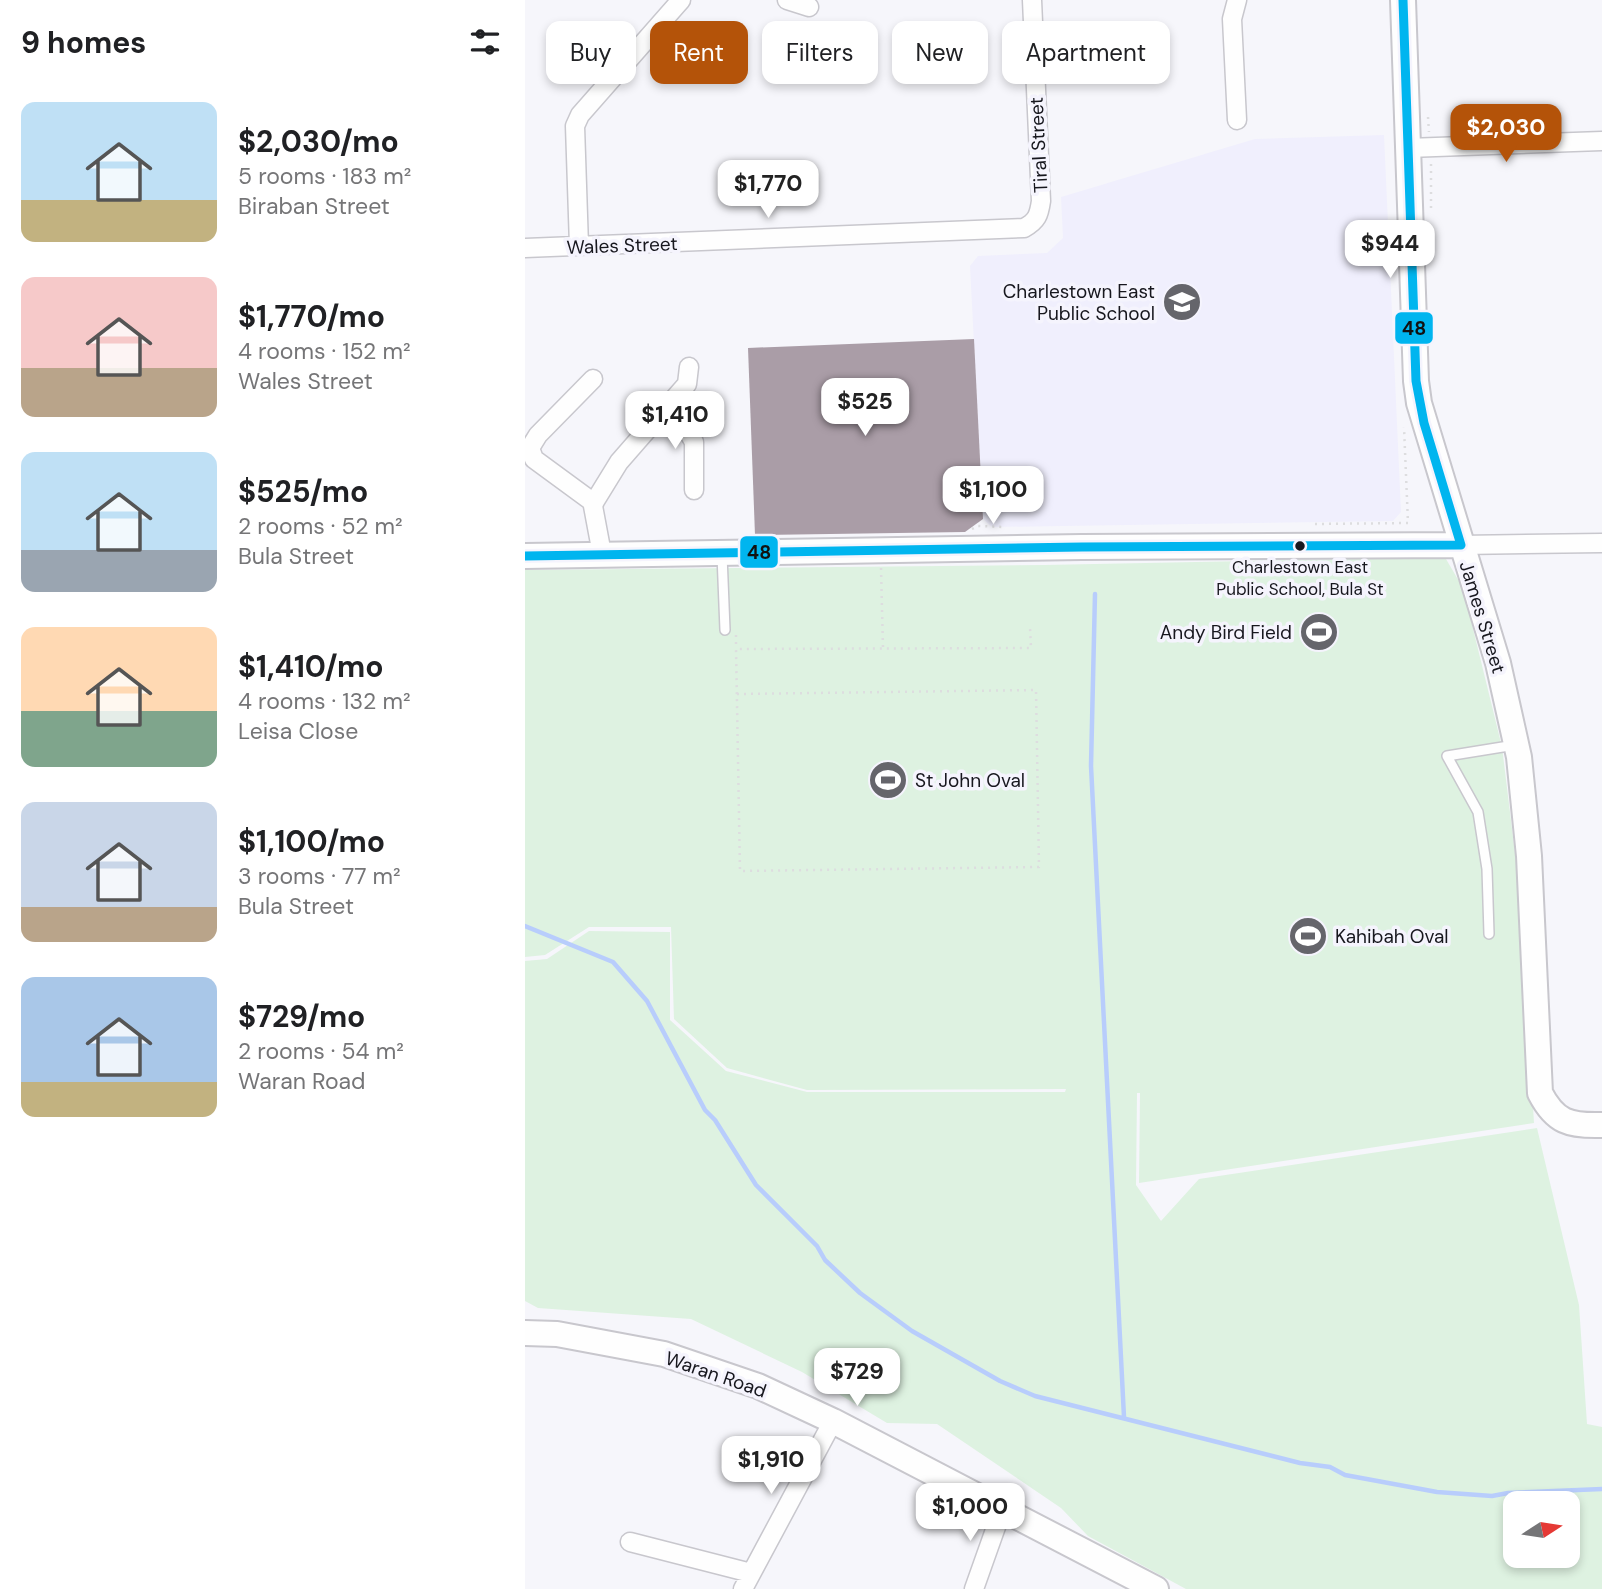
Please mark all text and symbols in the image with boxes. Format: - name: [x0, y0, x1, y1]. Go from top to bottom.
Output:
- chip: Buy: [546, 21, 636, 84]
- chip: Rent: [650, 21, 748, 84]
- chip: Filters: [762, 21, 878, 84]
- chip: New: [892, 21, 988, 84]
- chip: Apartment: [1002, 21, 1170, 84]
- text: 9 homes: [21, 23, 146, 62]
- icon: filters: [466, 23, 504, 61]
- street label: Tiral Street: [1024, 97, 1053, 193]
- pin: $2,030: [1449, 104, 1563, 164]
- text: $2,030: [1466, 112, 1546, 142]
- text: $2,030/mo: [238, 122, 399, 161]
- icon: home: [77, 130, 161, 214]
- pin: $1,770: [711, 160, 825, 220]
- text: 5 rooms · 183 m²: [238, 161, 411, 191]
- text: $1,770: [734, 168, 802, 198]
- text: Biraban Street: [238, 191, 390, 221]
- pin: $944: [1349, 220, 1431, 280]
- text: $944: [1361, 228, 1419, 258]
- street label: Wales Street: [566, 231, 678, 260]
- place label: Charlestown East Public School: [1003, 279, 1155, 326]
- school or university icon: Charlestown East Public School: [1161, 281, 1203, 323]
- text: $1,770/mo: [238, 297, 385, 336]
- icon: home: [77, 305, 161, 389]
- line badge: 48: [1394, 311, 1434, 345]
- text: 48: [1402, 316, 1426, 341]
- text: 4 rooms · 152 m²: [238, 336, 411, 366]
- text: Wales Street: [238, 366, 373, 396]
- pin: $525: [824, 378, 906, 438]
- text: $525: [837, 386, 893, 416]
- pin: $1,410: [618, 392, 732, 451]
- text: $1,410: [641, 399, 709, 429]
- pin: $1,100: [936, 466, 1050, 526]
- text: $525/mo: [238, 472, 368, 511]
- text: $1,100: [959, 474, 1027, 504]
- icon: home: [77, 480, 161, 564]
- text: 2 rooms · 52 m²: [238, 511, 403, 541]
- line badge: 48: [739, 535, 779, 569]
- marker: Charlestown East Public School, Bula St: [1293, 539, 1307, 553]
- text: 48: [747, 540, 771, 565]
- text: Bula Street: [238, 541, 354, 571]
- place label: Charlestown East Public School, Bula St: [1216, 556, 1384, 600]
- street label: James Street: [1454, 558, 1511, 676]
- sports icon: Andy Bird Field: [1298, 611, 1340, 653]
- place label: Andy Bird Field: [1160, 620, 1292, 645]
- text: $1,410/mo: [238, 647, 384, 686]
- icon: home: [77, 655, 161, 739]
- text: 4 rooms · 132 m²: [238, 686, 410, 716]
- text: Leisa Close: [238, 716, 358, 746]
- sports icon: St John Oval: [867, 759, 909, 801]
- place label: St John Oval: [915, 768, 1025, 793]
- text: $1,100/mo: [238, 822, 385, 861]
- icon: home: [77, 830, 161, 914]
- text: 3 rooms · 77 m²: [238, 861, 401, 891]
- text: Bula Street: [238, 891, 354, 921]
- sports icon: Kahibah Oval: [1287, 915, 1329, 957]
- place label: Kahibah Oval: [1335, 924, 1449, 949]
- text: $729/mo: [238, 997, 365, 1036]
- icon: home: [77, 1005, 161, 1089]
- text: 2 rooms · 54 m²: [238, 1036, 404, 1066]
- text: Waran Road: [238, 1066, 366, 1096]
- street label: Waran Road: [662, 1346, 770, 1403]
- pin: $729: [816, 1348, 898, 1408]
- text: $729: [830, 1356, 884, 1386]
- pin: $1,910: [714, 1436, 828, 1496]
- text: $1,910: [738, 1444, 804, 1474]
- pin: $1,000: [913, 1484, 1027, 1543]
- text: $1,000: [932, 1491, 1008, 1521]
- north arrow: [1503, 1491, 1580, 1568]
- map controls: [1503, 1491, 1580, 1568]

